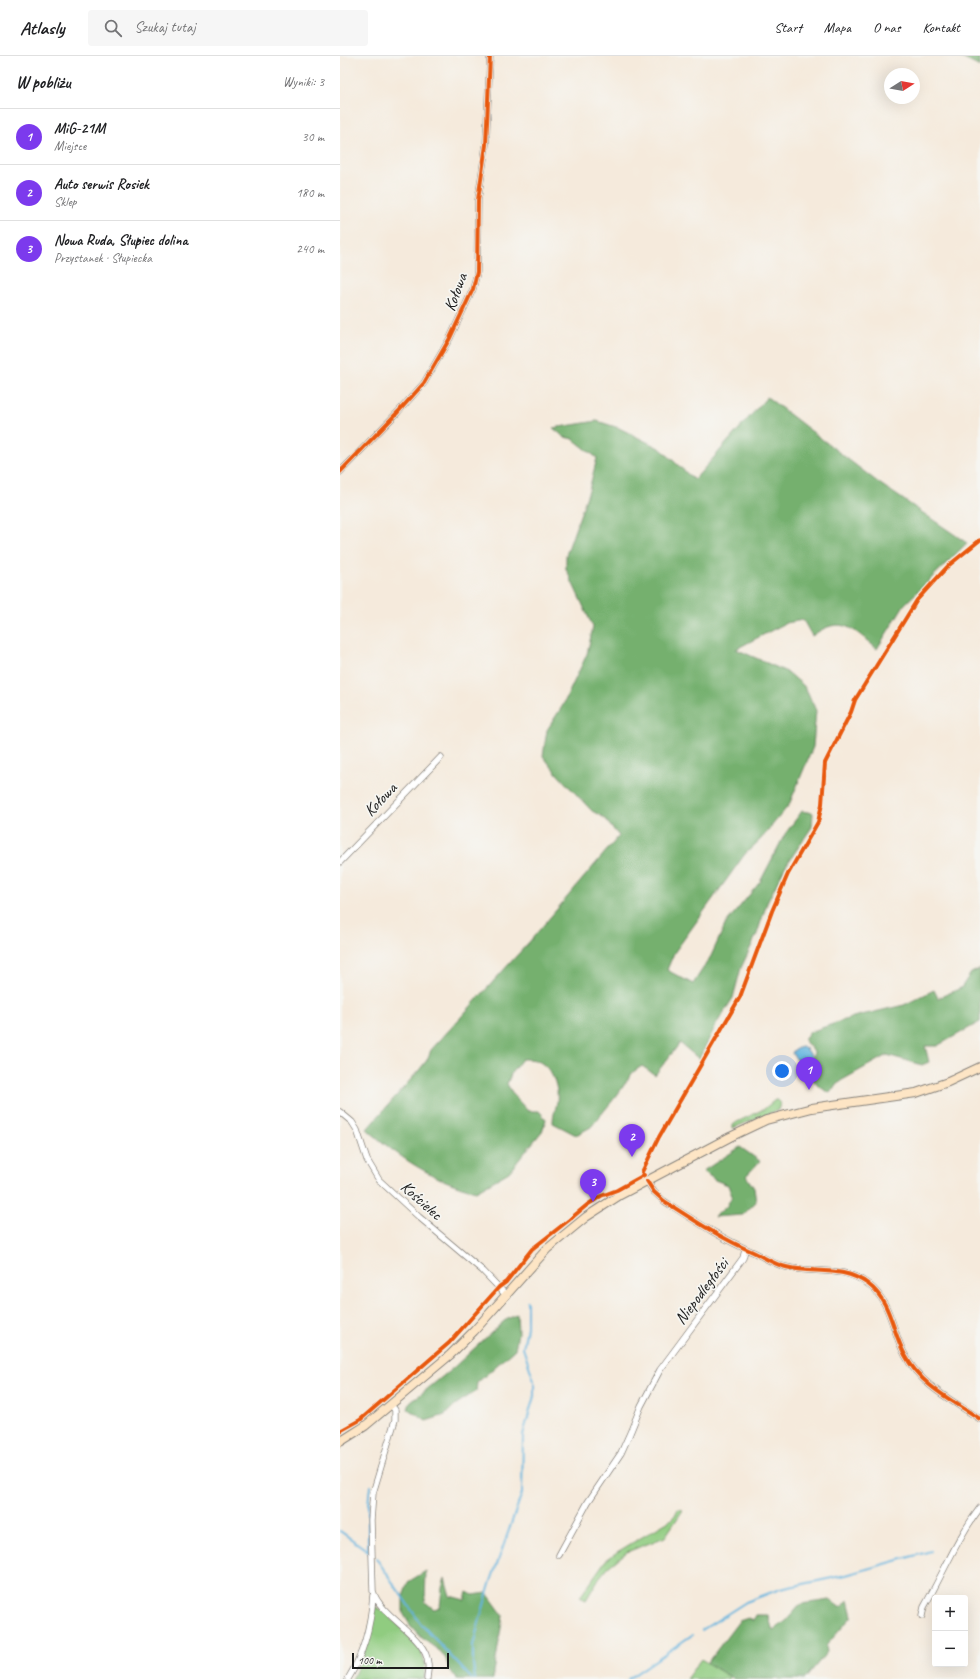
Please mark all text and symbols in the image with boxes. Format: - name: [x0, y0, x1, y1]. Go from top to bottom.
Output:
- search box: [88, 10, 368, 46]
- text: Atlasly: [20, 16, 64, 40]
- icon: search: [102, 17, 124, 39]
- text: Szukaj tutaj: [134, 18, 196, 37]
- text: Start: [774, 19, 802, 36]
- text: Mapa: [824, 19, 851, 36]
- text: O nas: [873, 19, 900, 36]
- text: Kontakt: [922, 19, 960, 36]
- north arrow: [884, 68, 920, 104]
- text: W pobliżu: [16, 72, 71, 93]
- text: Wyniki: 3: [283, 74, 324, 90]
- text: MiG-21M: [54, 119, 105, 138]
- text: 1: [26, 129, 32, 145]
- text: 30 m: [302, 129, 324, 145]
- text: Miejsce: [54, 138, 86, 154]
- text: Auto serwis Rosiek: [54, 175, 149, 194]
- text: 2: [26, 185, 32, 201]
- text: 180 m: [296, 185, 324, 201]
- text: Sklep: [54, 194, 77, 210]
- text: Nowa Ruda, Słupiec dolina: [54, 231, 188, 250]
- text: 3: [26, 241, 32, 257]
- text: 240 m: [296, 241, 324, 257]
- text: Przystanek · Słupiecka: [54, 250, 152, 266]
- street label: Kołowa: [439, 269, 472, 314]
- street label: Kołowa: [359, 777, 402, 821]
- pin: 1: [796, 1057, 822, 1090]
- your location: [772, 1061, 792, 1081]
- pin: 2: [619, 1124, 645, 1157]
- pin: 3: [580, 1169, 606, 1202]
- street label: Kościelec: [396, 1176, 447, 1225]
- street label: Niepodległości: [670, 1253, 734, 1329]
- map controls: [932, 1595, 968, 1667]
- button: +: [932, 1595, 968, 1631]
- button: −: [932, 1631, 968, 1667]
- scale bar: [352, 1651, 449, 1670]
- text: 100 m: [358, 1653, 382, 1667]

